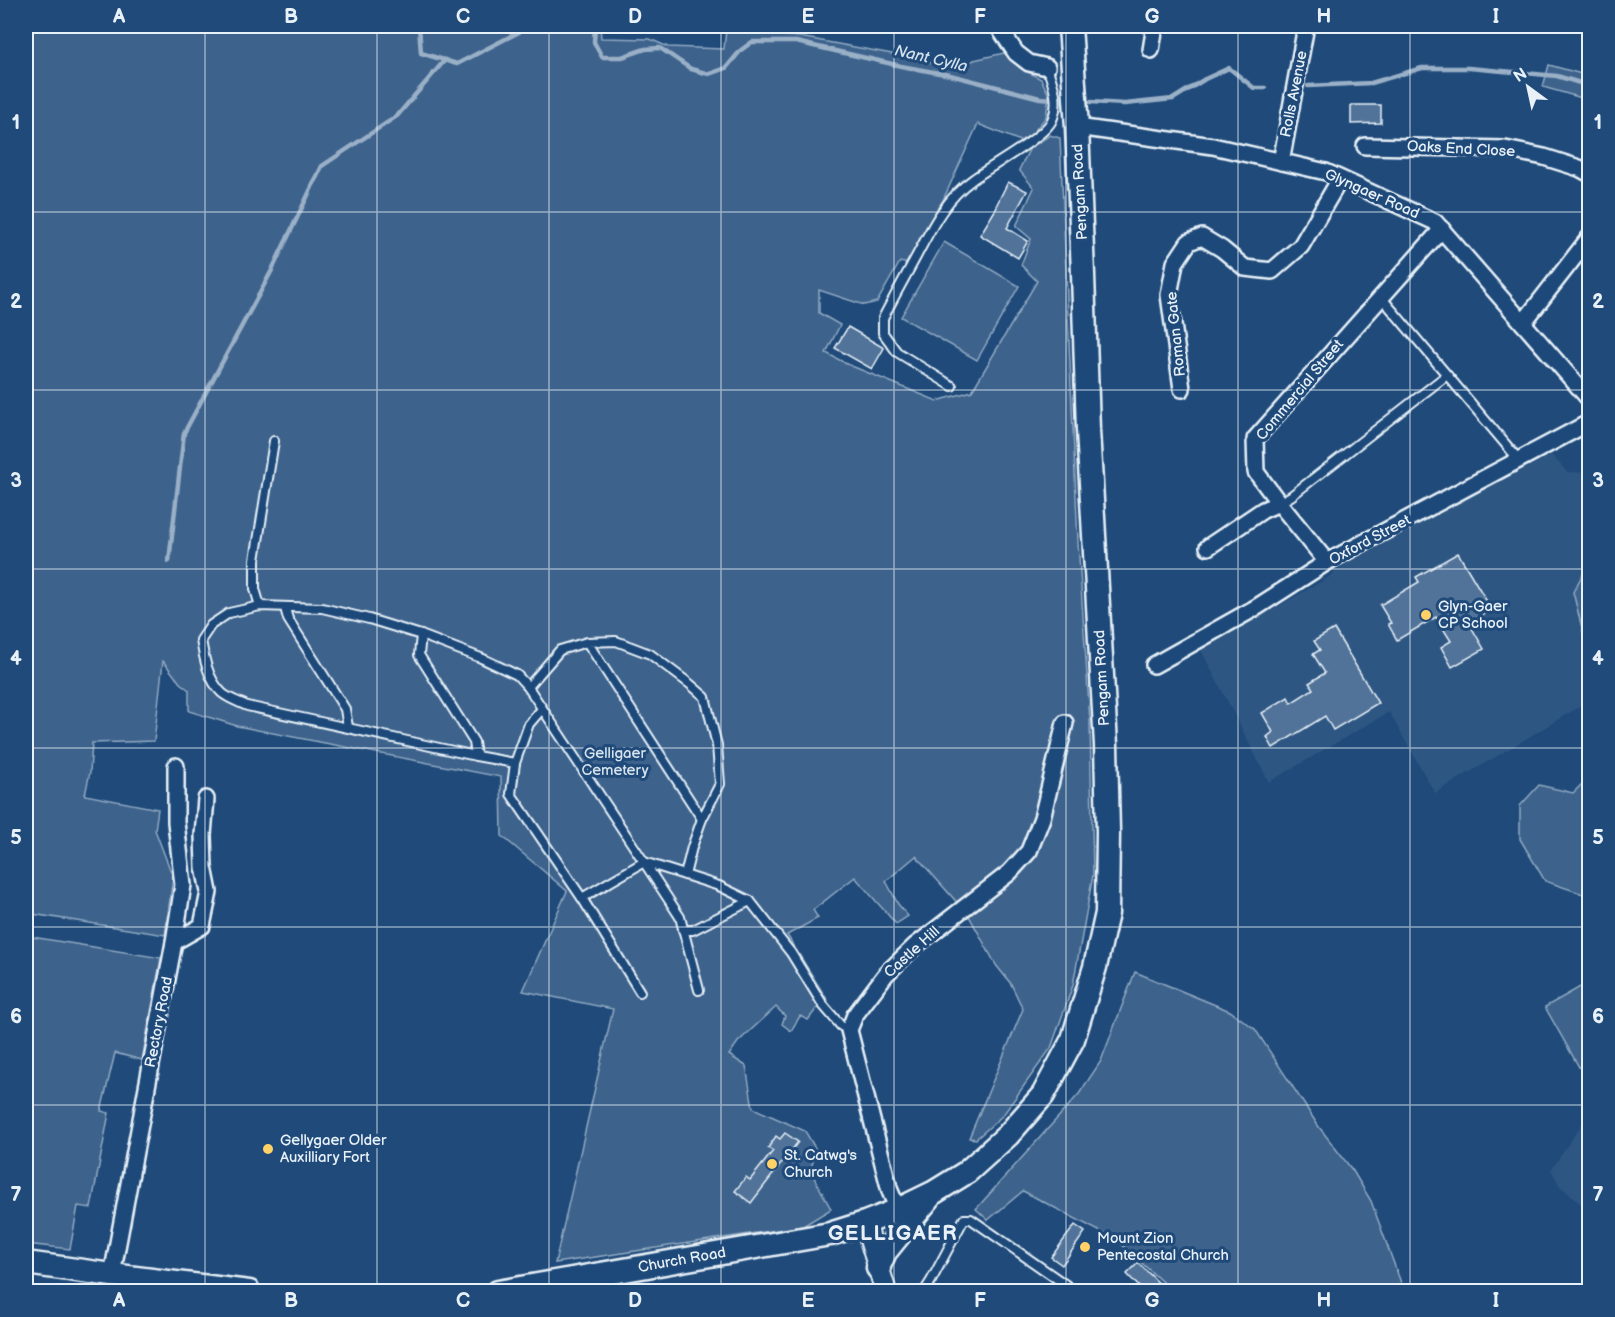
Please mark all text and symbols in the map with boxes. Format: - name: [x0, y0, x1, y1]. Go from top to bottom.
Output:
- text: A: [112, 5, 126, 29]
- text: B: [284, 5, 298, 29]
- text: C: [456, 5, 470, 29]
- text: D: [628, 5, 642, 29]
- text: E: [802, 5, 815, 29]
- text: F: [974, 5, 986, 29]
- text: G: [1145, 5, 1160, 29]
- text: H: [1317, 5, 1331, 29]
- text: I: [1493, 5, 1499, 29]
- water label: Nant Cylla: [893, 41, 969, 77]
- street label: Rolls Avenue: [1276, 49, 1312, 139]
- north arrow: [1498, 57, 1558, 117]
- text: N: [1510, 64, 1531, 87]
- text: 1: [12, 111, 20, 135]
- text: 1: [1594, 111, 1602, 135]
- street label: Oaks End Close: [1406, 137, 1516, 161]
- street label: Pengam Road: [1068, 144, 1092, 240]
- street label: Glyngaer Road: [1322, 165, 1422, 223]
- text: 2: [10, 290, 22, 314]
- street label: Roman Gate: [1162, 290, 1190, 377]
- text: 2: [1592, 290, 1604, 314]
- street label: Commercial Street: [1252, 335, 1348, 444]
- text: 3: [10, 469, 22, 493]
- text: 3: [1592, 469, 1604, 493]
- street label: Oxford Street: [1326, 510, 1414, 569]
- place label: Glyn-Gaer CP School: [1438, 597, 1508, 633]
- marker: Glyn-Gaer CP School: [1419, 608, 1433, 622]
- street label: Pengam Road: [1090, 630, 1114, 726]
- text: 4: [10, 647, 22, 671]
- text: 4: [1592, 647, 1604, 671]
- park label: Gelligaer Cemetery: [582, 744, 649, 780]
- text: 5: [10, 826, 22, 850]
- text: 5: [1592, 826, 1604, 850]
- street label: Castle Hill: [880, 922, 944, 982]
- street label: Rectory Road: [141, 975, 177, 1069]
- text: 6: [10, 1005, 22, 1029]
- text: 6: [1592, 1005, 1604, 1029]
- place label: Gellygaer Older Auxilliary Fort: [280, 1131, 387, 1167]
- marker: Gellygaer Older Auxilliary Fort: [261, 1142, 275, 1156]
- place label: St. Catwg's Church: [784, 1146, 857, 1182]
- marker: St. Catwg's Church: [765, 1157, 779, 1171]
- text: 7: [10, 1183, 22, 1207]
- text: 7: [1592, 1183, 1604, 1207]
- district label: GELLIGAER: [828, 1221, 958, 1246]
- place label: Mount Zion Pentecostal Church: [1097, 1229, 1229, 1265]
- marker: Mount Zion Pentecostal Church: [1078, 1240, 1092, 1254]
- street label: Church Road: [637, 1243, 727, 1277]
- text: A: [112, 1289, 126, 1313]
- text: B: [284, 1289, 298, 1313]
- text: C: [456, 1289, 470, 1313]
- text: D: [628, 1289, 642, 1313]
- text: E: [802, 1289, 815, 1313]
- text: F: [974, 1289, 986, 1313]
- text: G: [1145, 1289, 1160, 1313]
- text: H: [1317, 1289, 1331, 1313]
- text: I: [1493, 1289, 1499, 1313]

